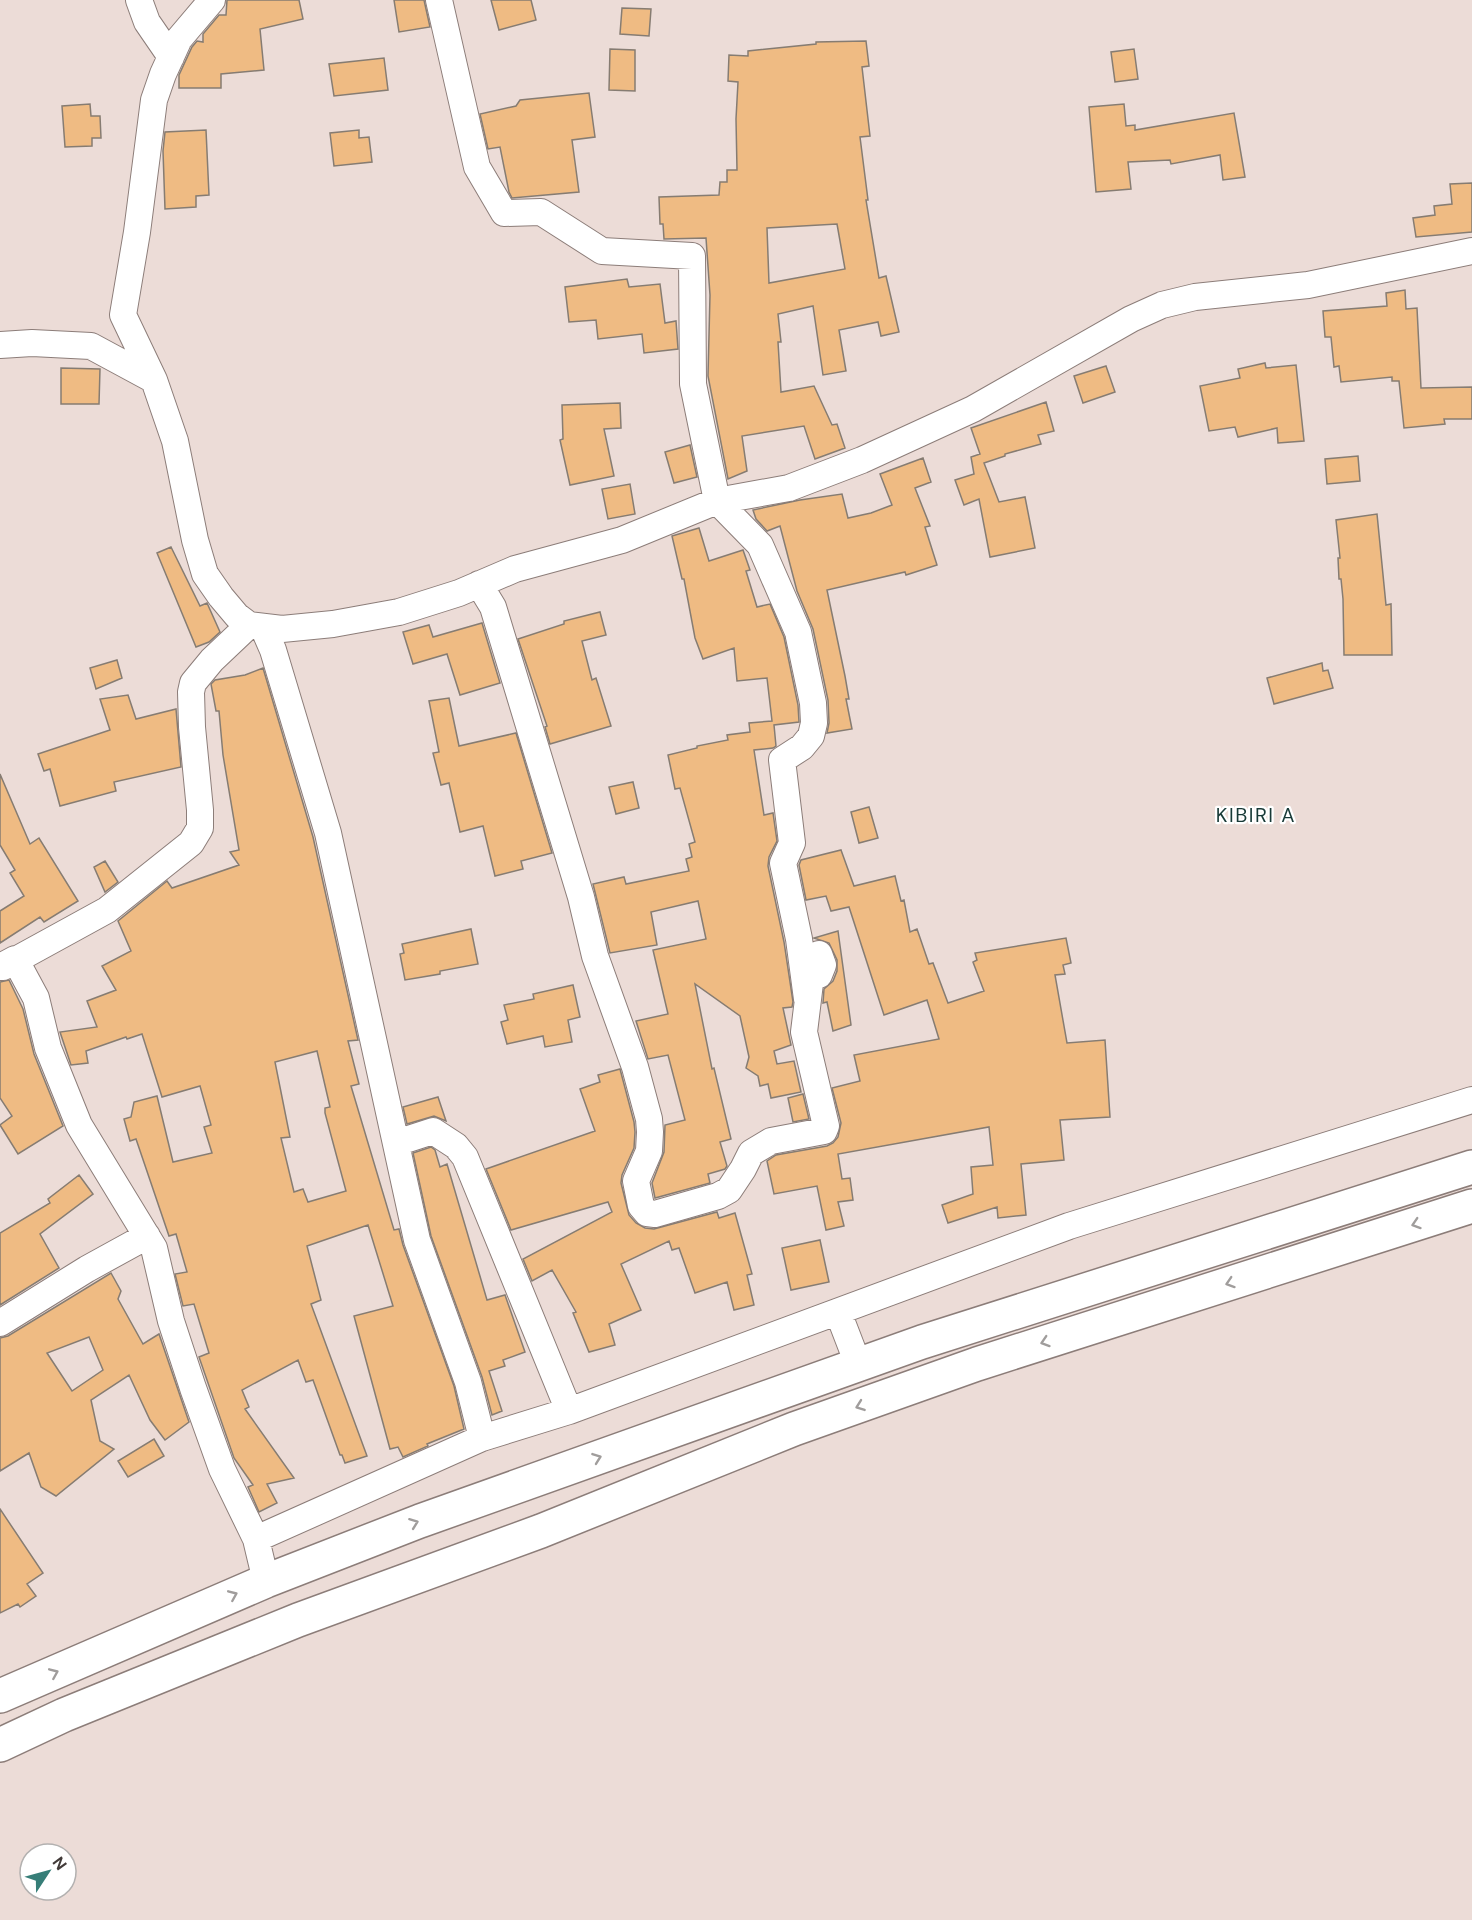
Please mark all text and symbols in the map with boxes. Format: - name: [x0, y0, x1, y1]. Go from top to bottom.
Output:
- district label: KIBIRI A: [1216, 802, 1296, 828]
- one-way arrow: [1411, 1217, 1422, 1229]
- one-way arrow: [1225, 1276, 1236, 1288]
- one-way arrow: [1040, 1335, 1051, 1347]
- one-way arrow: [855, 1398, 866, 1411]
- one-way arrow: [591, 1452, 602, 1465]
- one-way arrow: [408, 1518, 419, 1531]
- one-way arrow: [226, 1590, 237, 1602]
- one-way arrow: [47, 1668, 58, 1680]
- north arrow: [18, 1842, 78, 1902]
- text: N: [48, 1853, 72, 1874]

